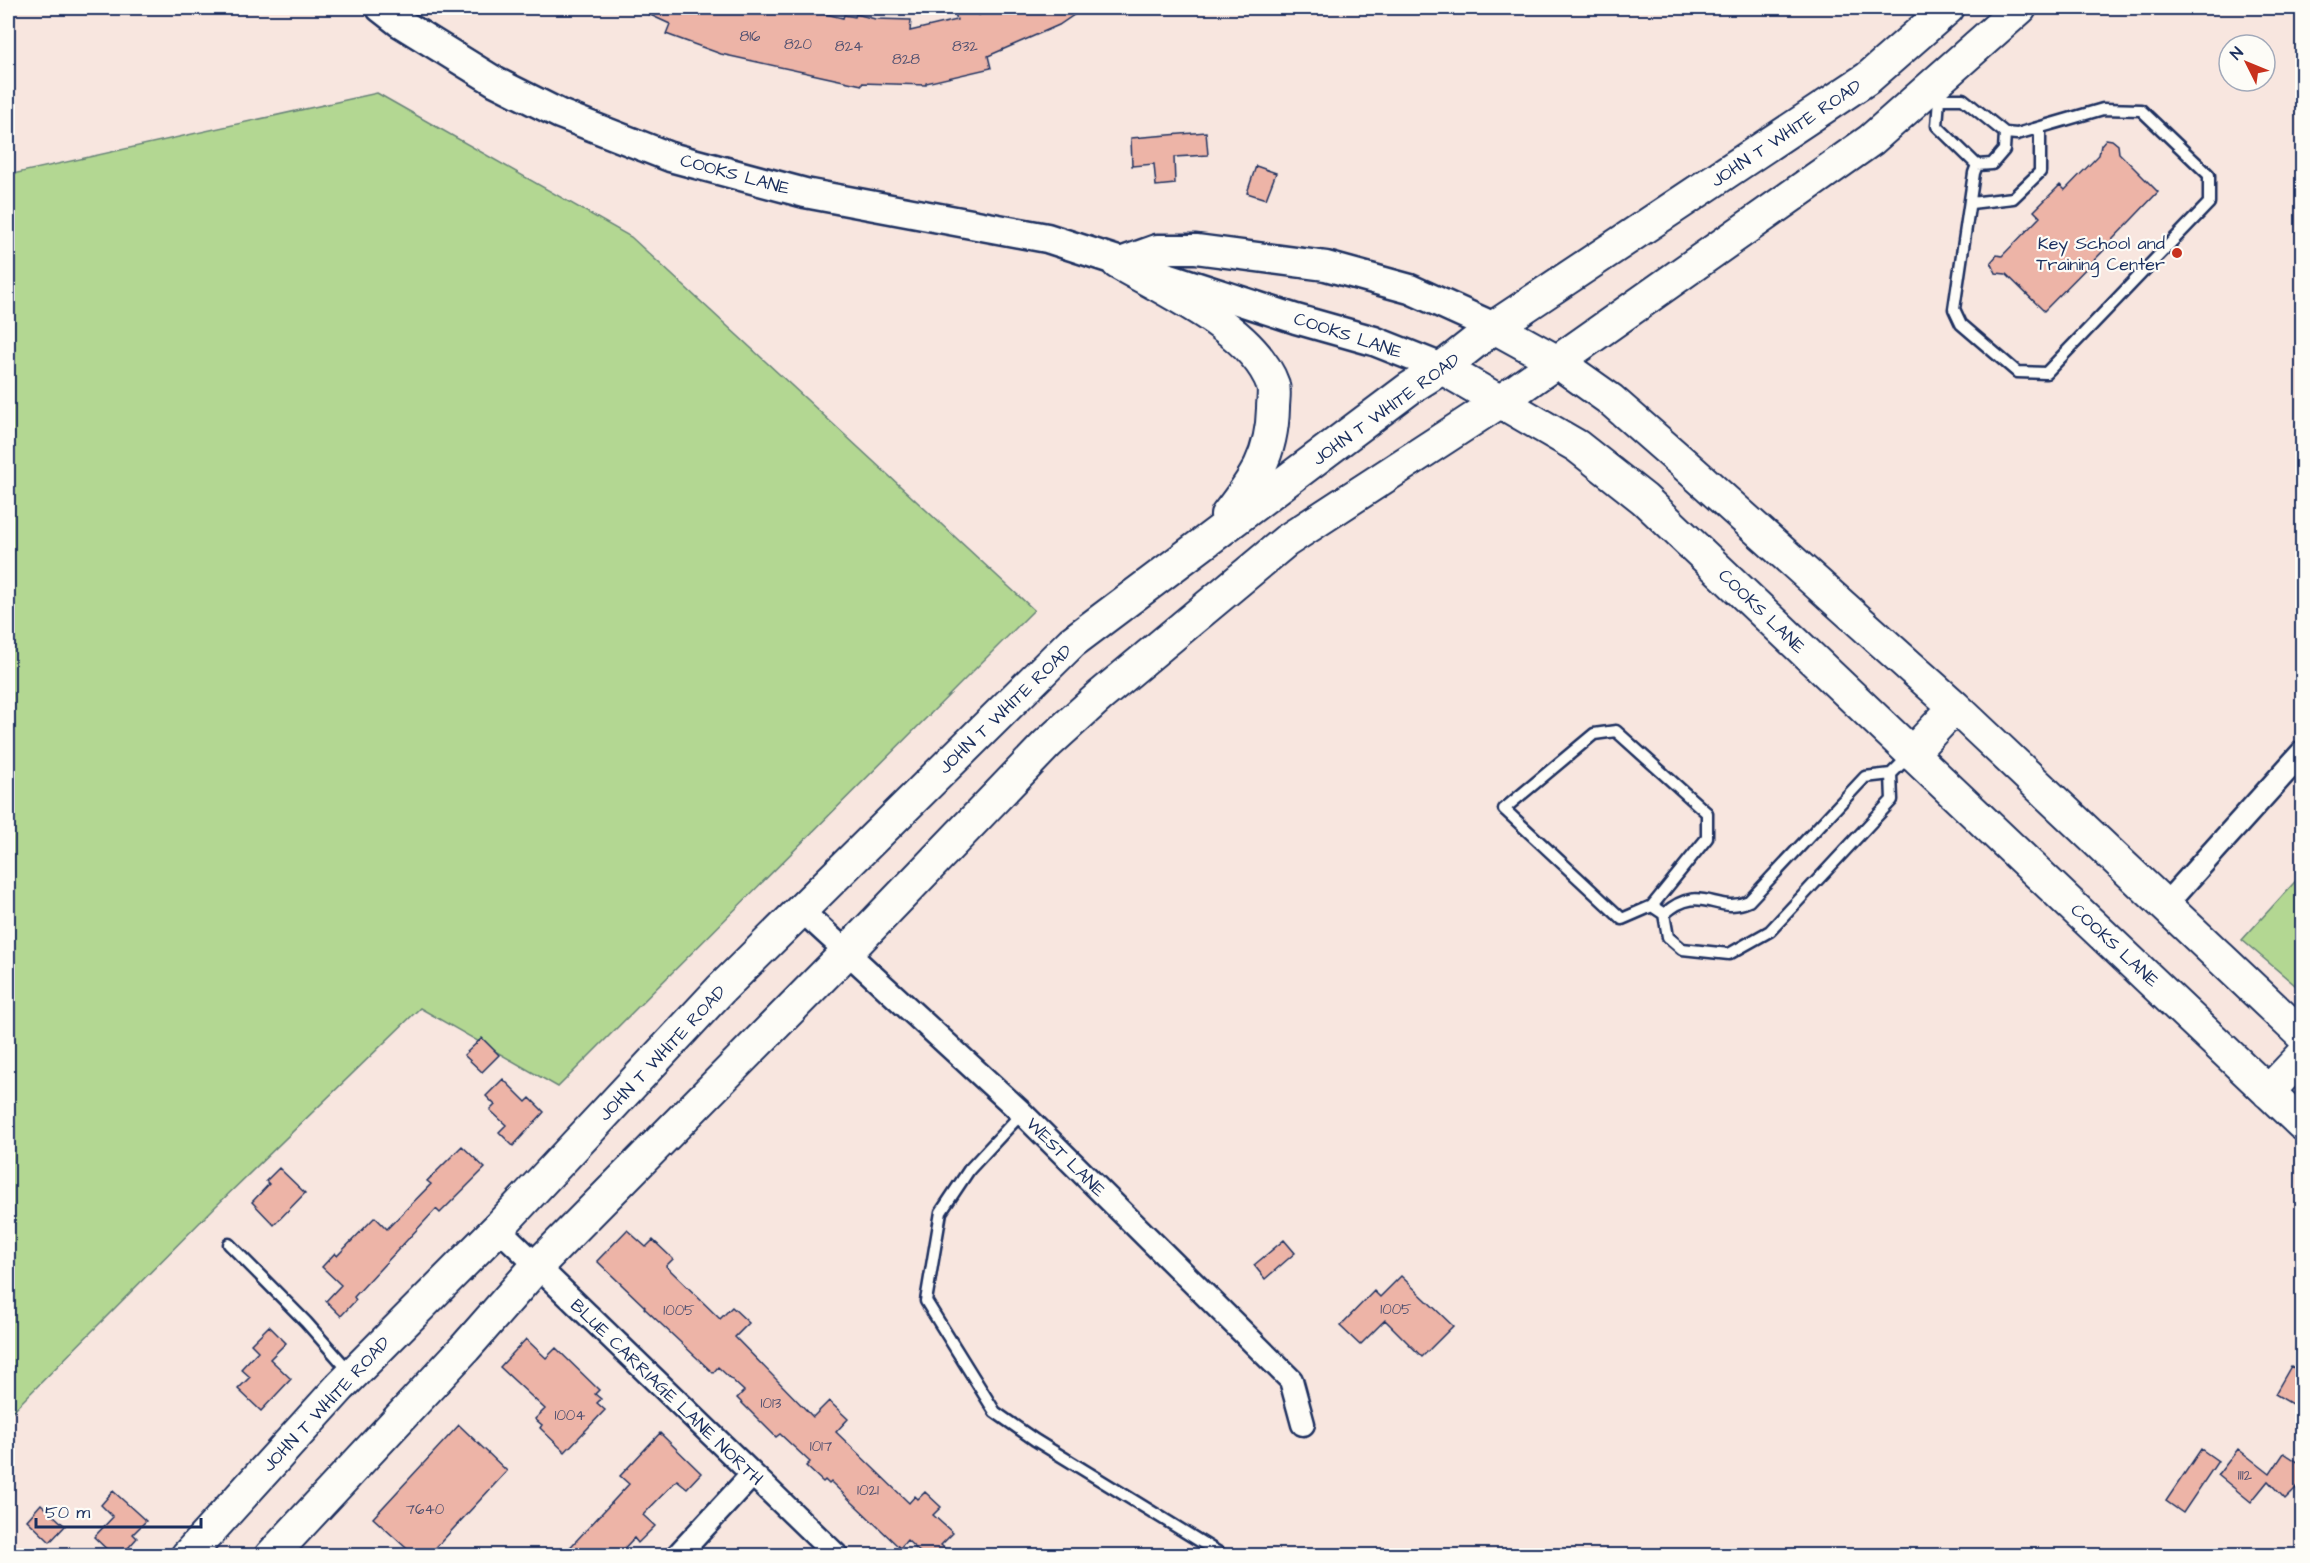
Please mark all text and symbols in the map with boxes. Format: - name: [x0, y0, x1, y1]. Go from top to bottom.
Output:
- house number: 816: [739, 26, 761, 47]
- north arrow: [2217, 33, 2277, 93]
- house number: 820: [784, 34, 812, 55]
- house number: 824: [835, 36, 863, 57]
- house number: 832: [952, 36, 978, 57]
- text: N: [2225, 42, 2248, 65]
- house number: 828: [892, 49, 920, 70]
- street label: JOHN T WHITE ROAD: [1706, 73, 1867, 193]
- street label: COOKS LANE: [677, 148, 793, 201]
- place label: Key School and Training Center: [2036, 231, 2165, 278]
- marker: Key School and Training Center: [2170, 246, 2184, 260]
- street label: COOKS LANE: [1291, 306, 1406, 365]
- street label: JOHN T WHITE ROAD: [1307, 347, 1466, 472]
- street label: COOKS LANE: [1713, 563, 1811, 660]
- street label: JOHN T WHITE ROAD: [933, 639, 1078, 780]
- street label: COOKS LANE: [2065, 898, 2165, 993]
- street label: JOHN T WHITE ROAD: [593, 980, 732, 1127]
- street label: WEST LANE: [1020, 1112, 1111, 1203]
- street label: BLUE CARRIAGE LANE NORTH: [565, 1293, 769, 1491]
- house number: 1005: [1380, 1299, 1412, 1320]
- house number: 1005: [663, 1300, 695, 1321]
- street label: JOHN T WHITE ROAD: [257, 1331, 396, 1478]
- house number: 1013: [761, 1393, 782, 1414]
- house number: 1004: [554, 1405, 586, 1426]
- house number: 1017: [810, 1436, 832, 1457]
- house number: 1112: [2238, 1465, 2253, 1486]
- house number: 1021: [857, 1480, 879, 1501]
- scale bar: [36, 1491, 201, 1529]
- house number: 7640: [406, 1499, 445, 1520]
- text: 50 m: [45, 1500, 90, 1525]

